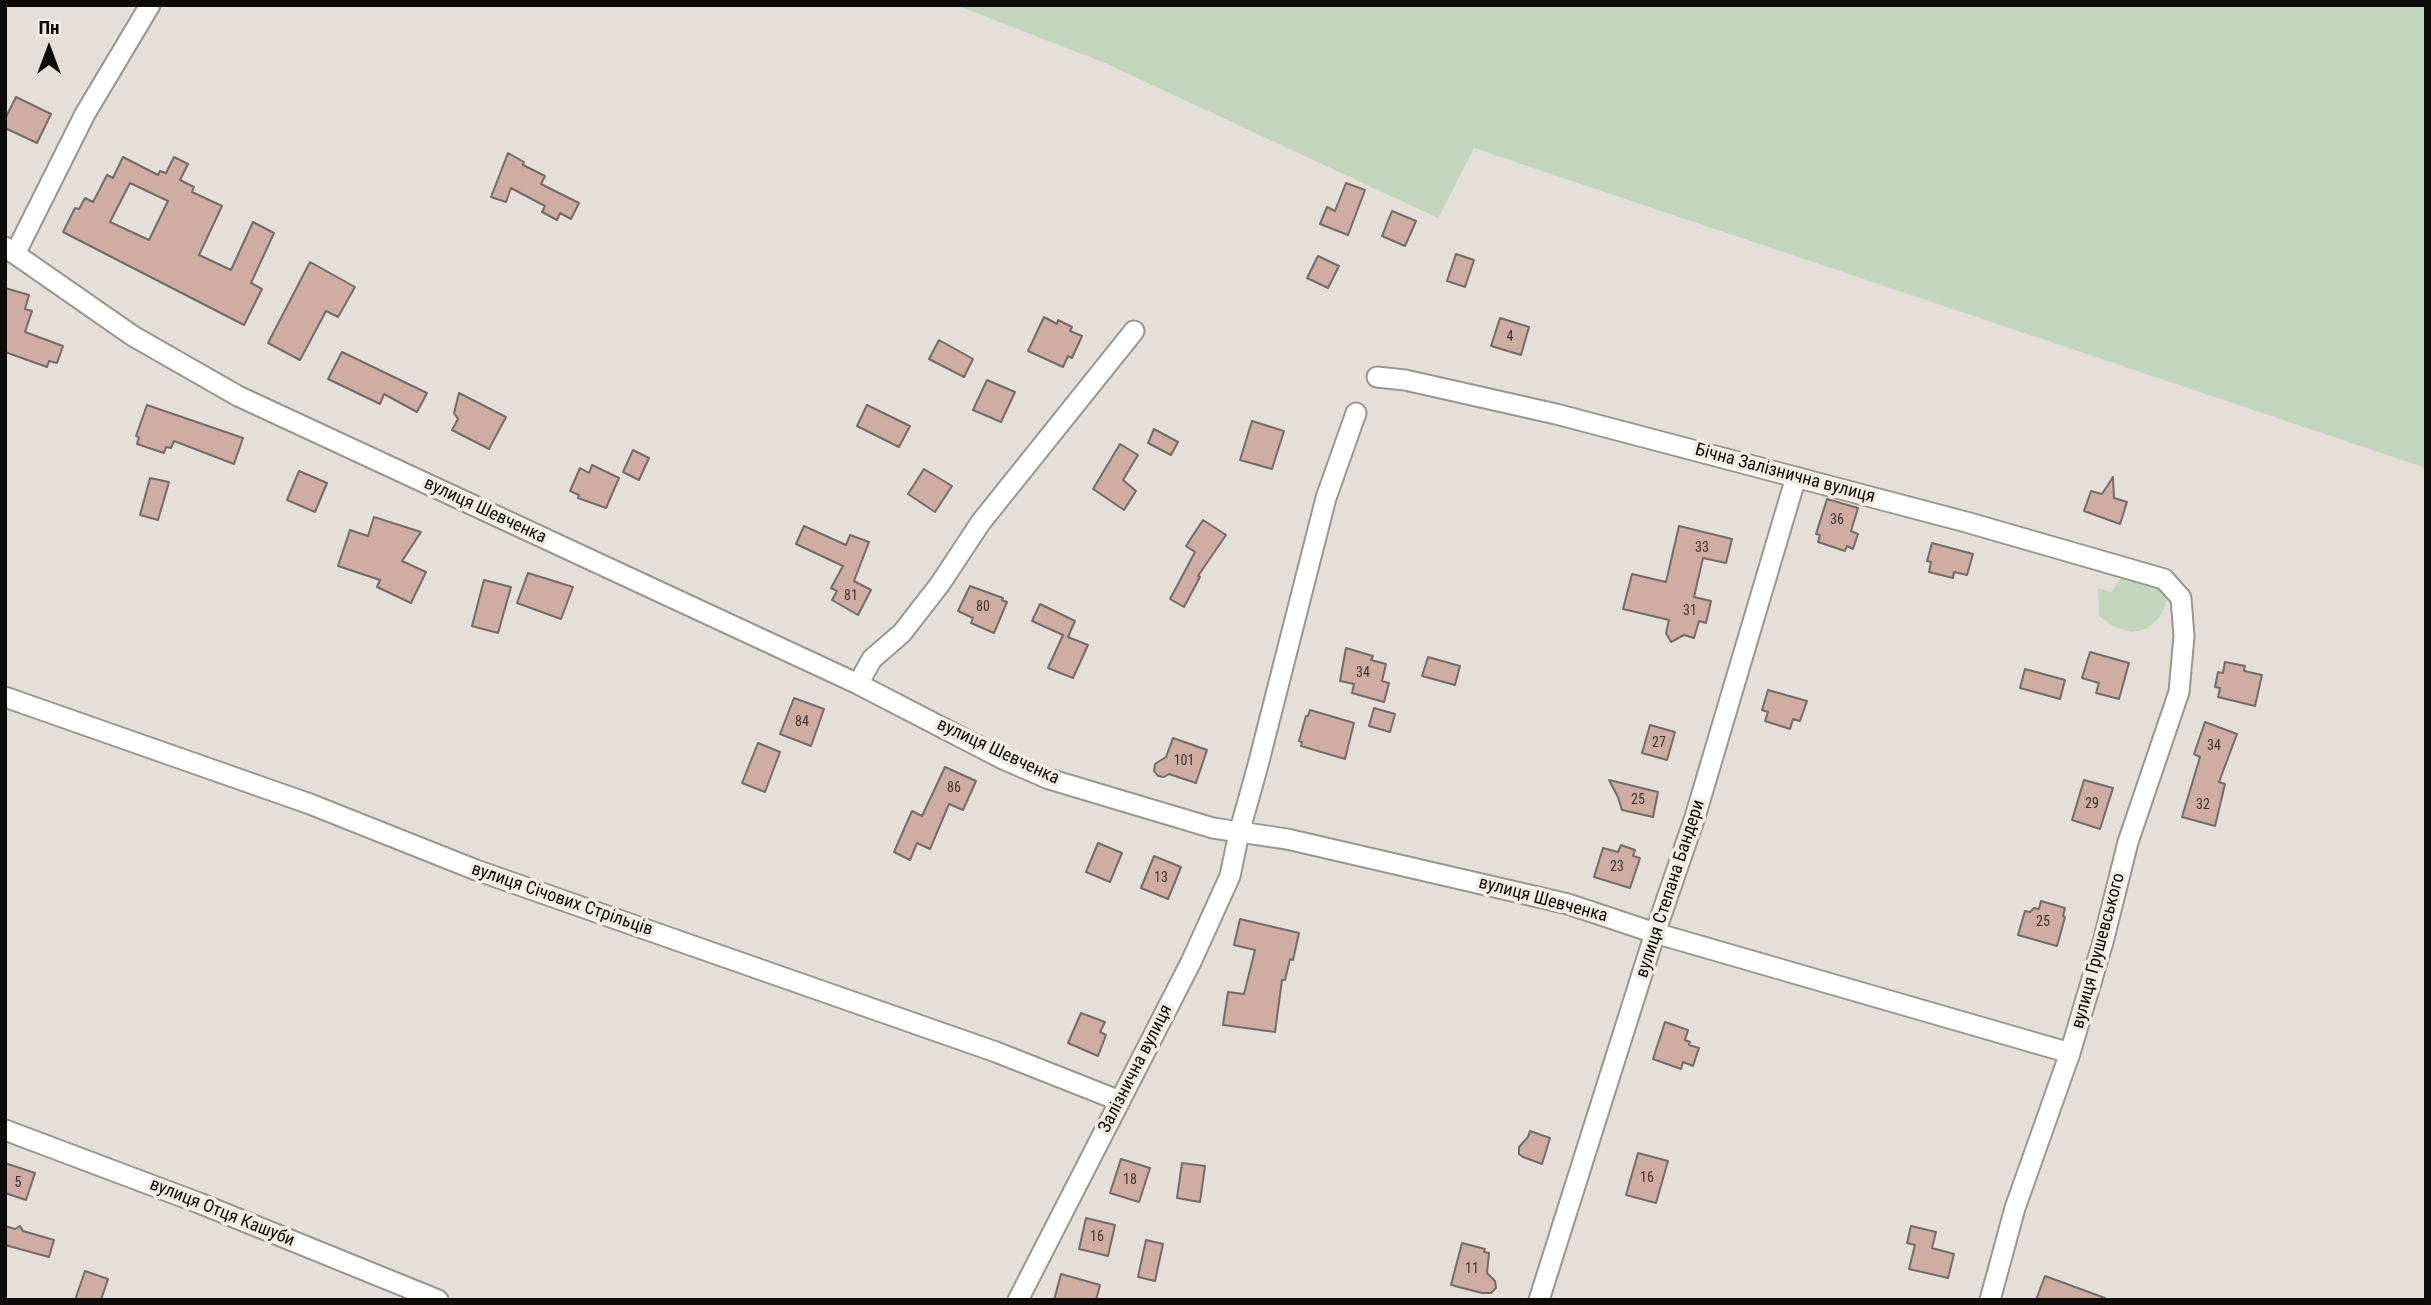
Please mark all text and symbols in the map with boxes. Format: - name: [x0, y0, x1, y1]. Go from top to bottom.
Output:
- north arrow: [14, 14, 84, 84]
- text: Пн: [38, 16, 60, 39]
- house number: 4: [1507, 329, 1513, 345]
- street label: Бічна Залізнична вулиця: [1693, 440, 1877, 508]
- street label: вулиця Шевченка: [420, 473, 550, 549]
- house number: 36: [1830, 512, 1844, 528]
- house number: 33: [1695, 540, 1709, 556]
- house number: 81: [844, 588, 858, 604]
- house number: 80: [976, 599, 990, 615]
- house number: 31: [1683, 603, 1697, 619]
- house number: 34: [1356, 665, 1370, 681]
- house number: 84: [795, 714, 809, 730]
- street label: вулиця Шевченка: [933, 714, 1063, 790]
- house number: 27: [1652, 735, 1666, 751]
- house number: 34: [2207, 738, 2221, 754]
- house number: 101: [1174, 753, 1194, 769]
- house number: 86: [947, 780, 961, 796]
- house number: 25: [1631, 792, 1645, 808]
- house number: 29: [2085, 796, 2099, 812]
- street label: вулиця Степана Бандери: [1632, 797, 1710, 981]
- house number: 32: [2196, 797, 2210, 813]
- street label: вулиця Січових Стрільців: [468, 859, 656, 941]
- house number: 23: [1610, 859, 1624, 875]
- house number: 13: [1154, 870, 1168, 886]
- street label: вулиця Грушевського: [2068, 871, 2130, 1031]
- street label: вулиця Шевченка: [1476, 872, 1610, 928]
- house number: 25: [2036, 914, 2050, 930]
- street label: Залізнична вулиця: [1094, 1001, 1178, 1137]
- house number: 16: [1640, 1170, 1654, 1186]
- house number: 18: [1123, 1172, 1137, 1188]
- street label: вулиця Отця Кашуби: [146, 1174, 298, 1252]
- house number: 5: [15, 1175, 21, 1191]
- house number: 16: [1090, 1229, 1104, 1245]
- house number: 11: [1465, 1261, 1479, 1277]

